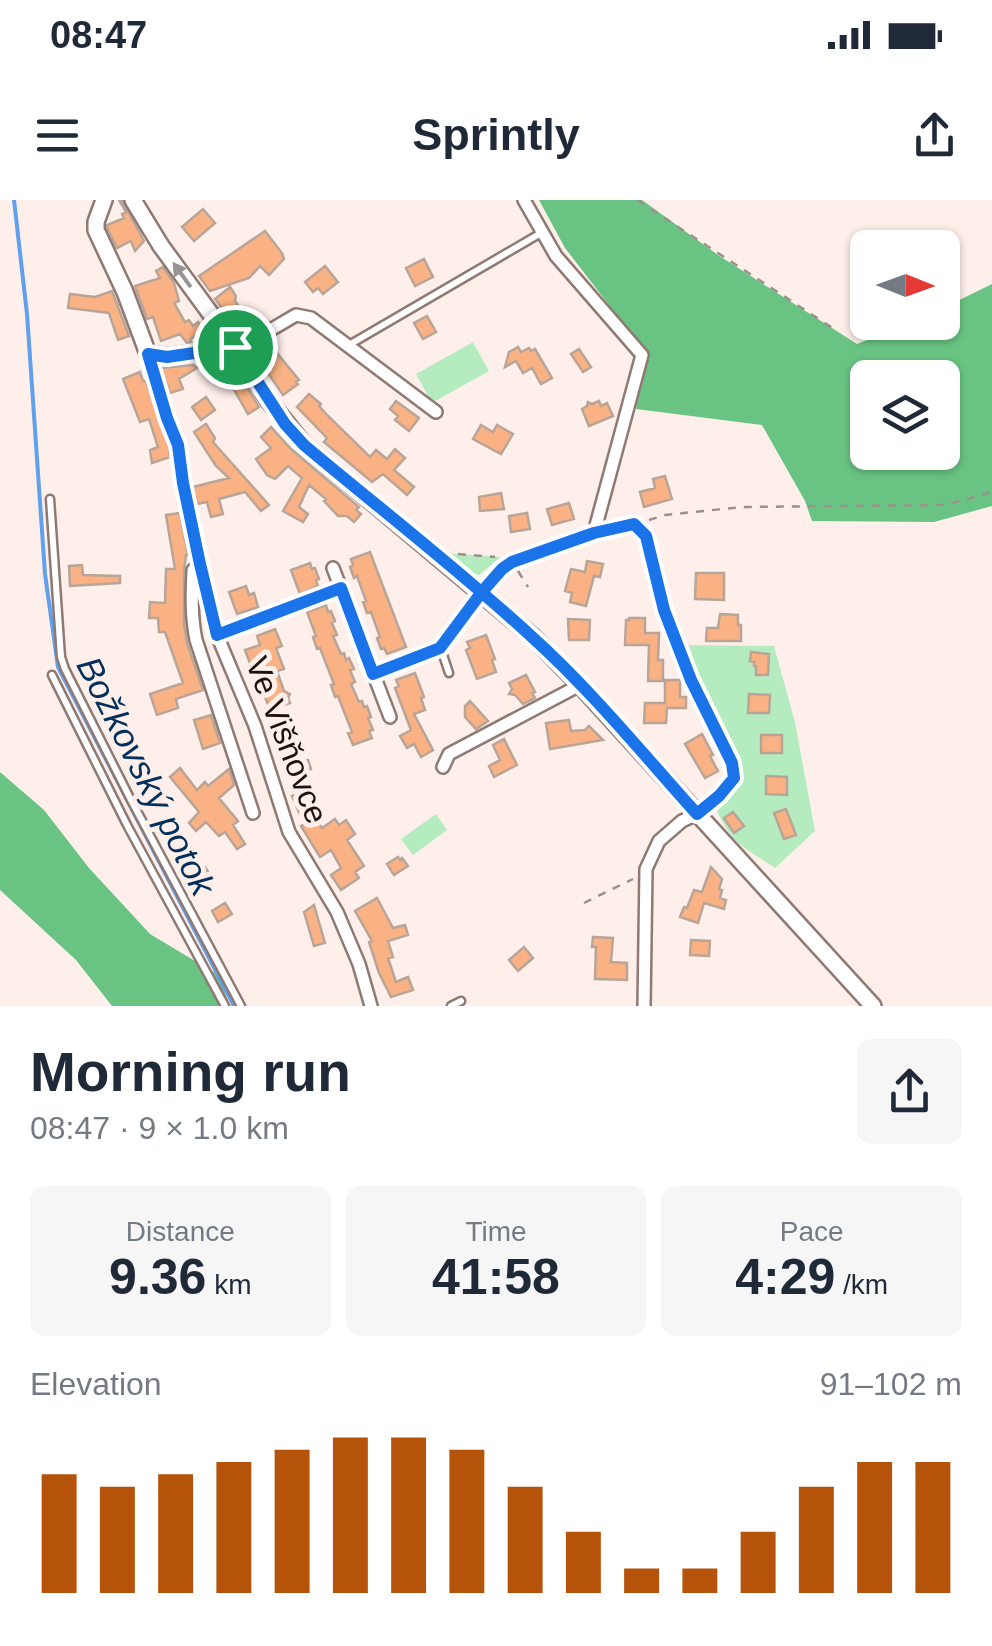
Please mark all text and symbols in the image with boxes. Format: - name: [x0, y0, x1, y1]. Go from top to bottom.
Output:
- text: 08:47: [50, 14, 147, 56]
- icon: menu: [30, 108, 85, 163]
- icon: share: [907, 108, 962, 163]
- text: Sprintly: [412, 109, 580, 160]
- north arrow: [850, 230, 960, 340]
- map controls: [850, 230, 960, 470]
- one-way arrow: [173, 262, 193, 288]
- pin: [193, 305, 278, 390]
- icon: arrive: [208, 320, 263, 375]
- button: layers: [850, 360, 960, 470]
- water label: Božkovský potok: [69, 650, 224, 903]
- street label: Ve Višňovce: [239, 652, 335, 828]
- button: share: [857, 1039, 962, 1144]
- text: Morning run: [30, 1041, 351, 1103]
- text: 08:47 · 9 × 1.0 km: [30, 1110, 289, 1146]
- text: Distance: [126, 1216, 235, 1247]
- text: Time: [465, 1216, 527, 1247]
- text: Pace: [780, 1216, 844, 1247]
- text: 9.36: [109, 1249, 206, 1305]
- text: 41:58: [432, 1249, 560, 1305]
- text: 4:29: [735, 1249, 835, 1305]
- text: km: [206, 1269, 252, 1300]
- text: /km: [835, 1269, 888, 1300]
- text: Elevation: [30, 1366, 162, 1402]
- text: 91–102 m: [820, 1366, 962, 1402]

